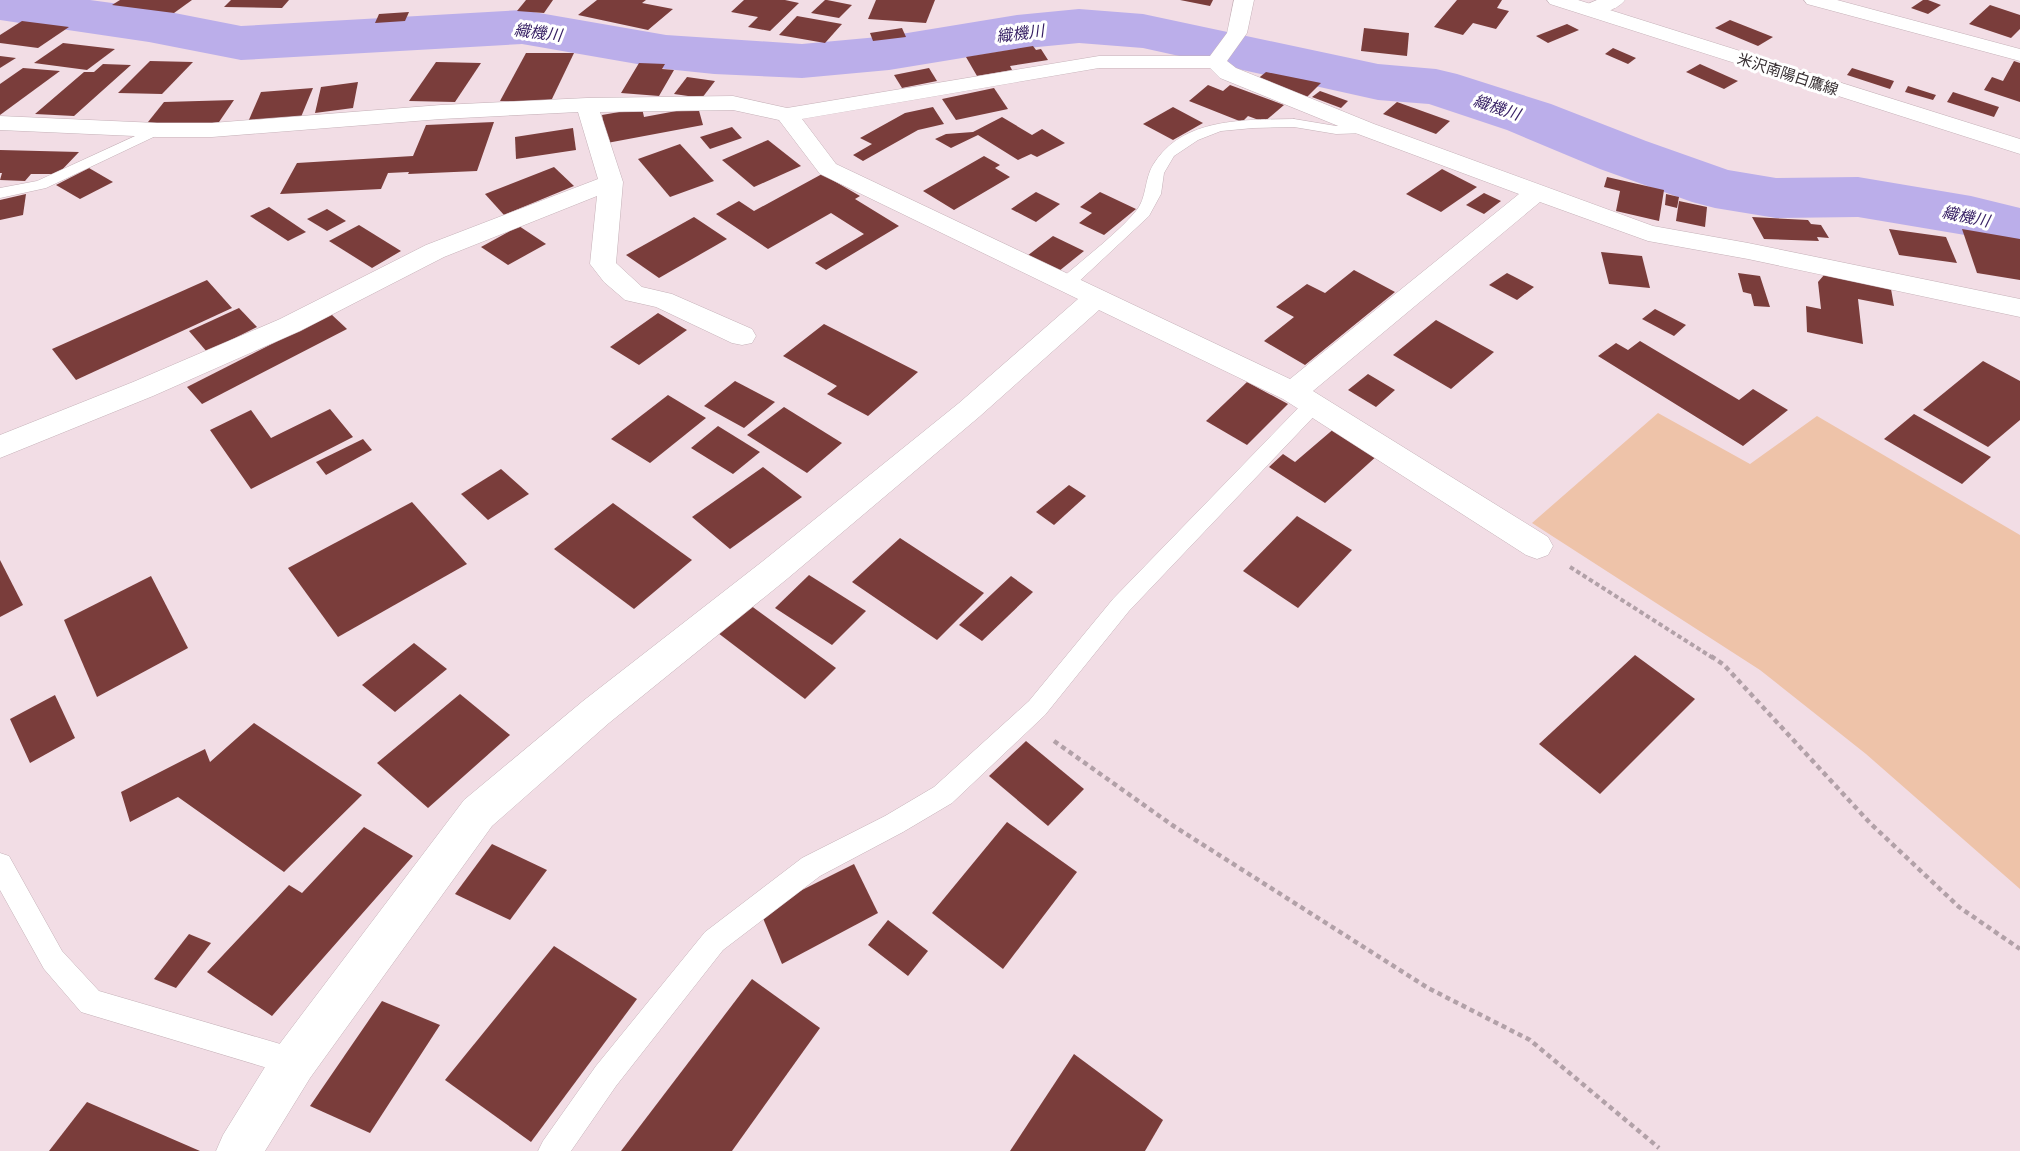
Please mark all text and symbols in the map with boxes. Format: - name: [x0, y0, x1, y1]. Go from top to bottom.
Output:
- water label: 織機川: [513, 18, 565, 46]
- water label: 織機川: [995, 19, 1047, 47]
- street label: 米沢南陽白鷹線: [1735, 48, 1841, 100]
- water label: 織機川: [1471, 89, 1525, 125]
- water label: 織機川: [1940, 200, 1994, 232]

